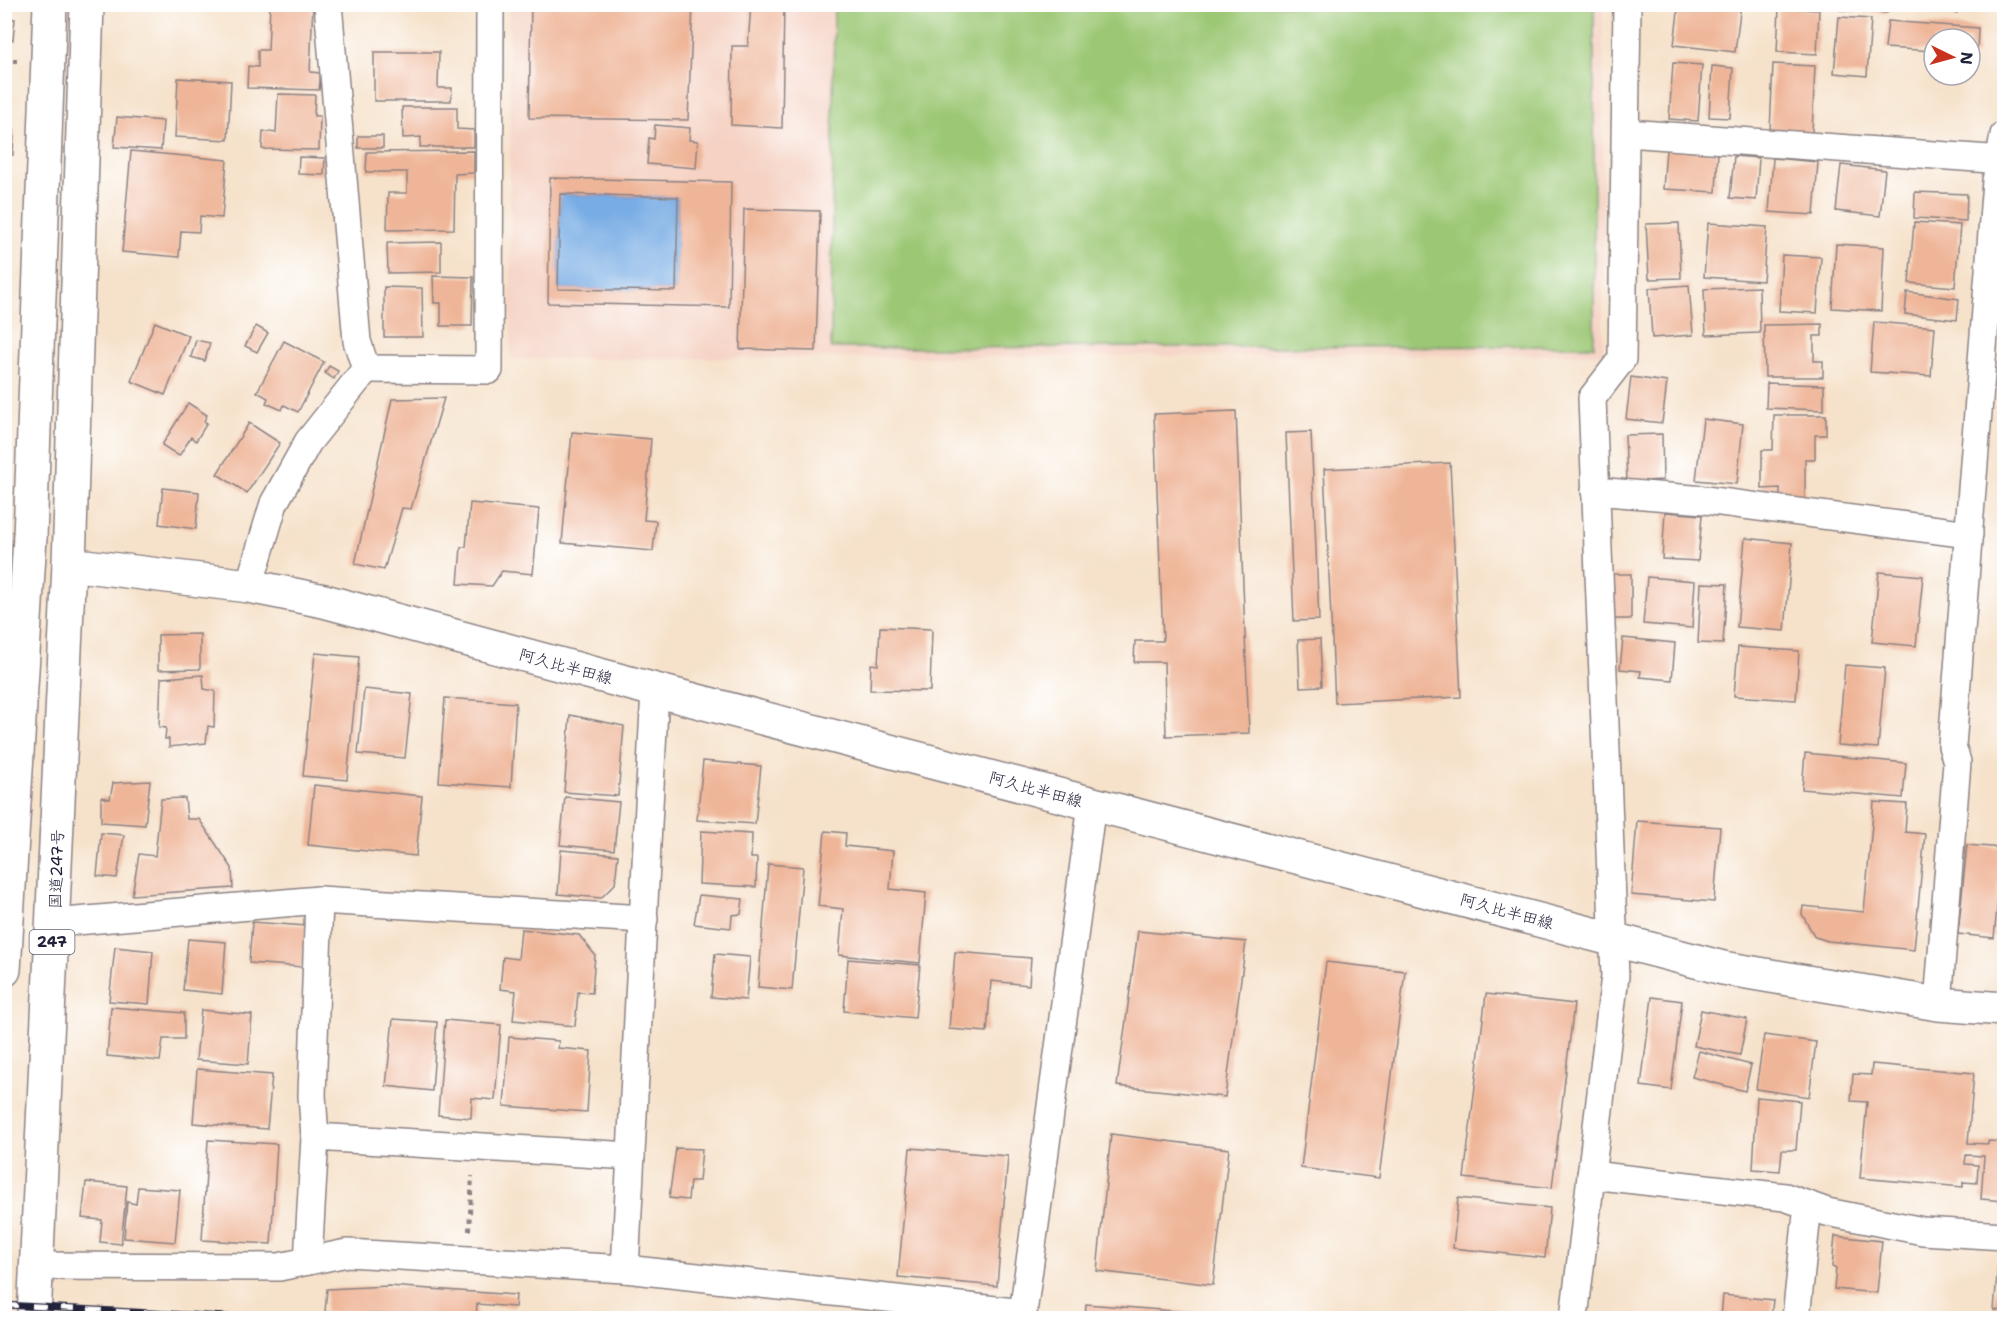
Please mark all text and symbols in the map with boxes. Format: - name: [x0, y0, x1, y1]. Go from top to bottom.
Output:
- north arrow: [1922, 27, 1982, 87]
- text: N: [1955, 51, 1977, 65]
- street label: 阿久比半田線: [517, 644, 615, 689]
- street label: 阿久比半田線: [987, 767, 1085, 812]
- street label: 国道247号: [45, 829, 68, 909]
- street label: 阿久比半田線: [1458, 889, 1556, 934]
- road number: 247: [29, 930, 74, 954]

